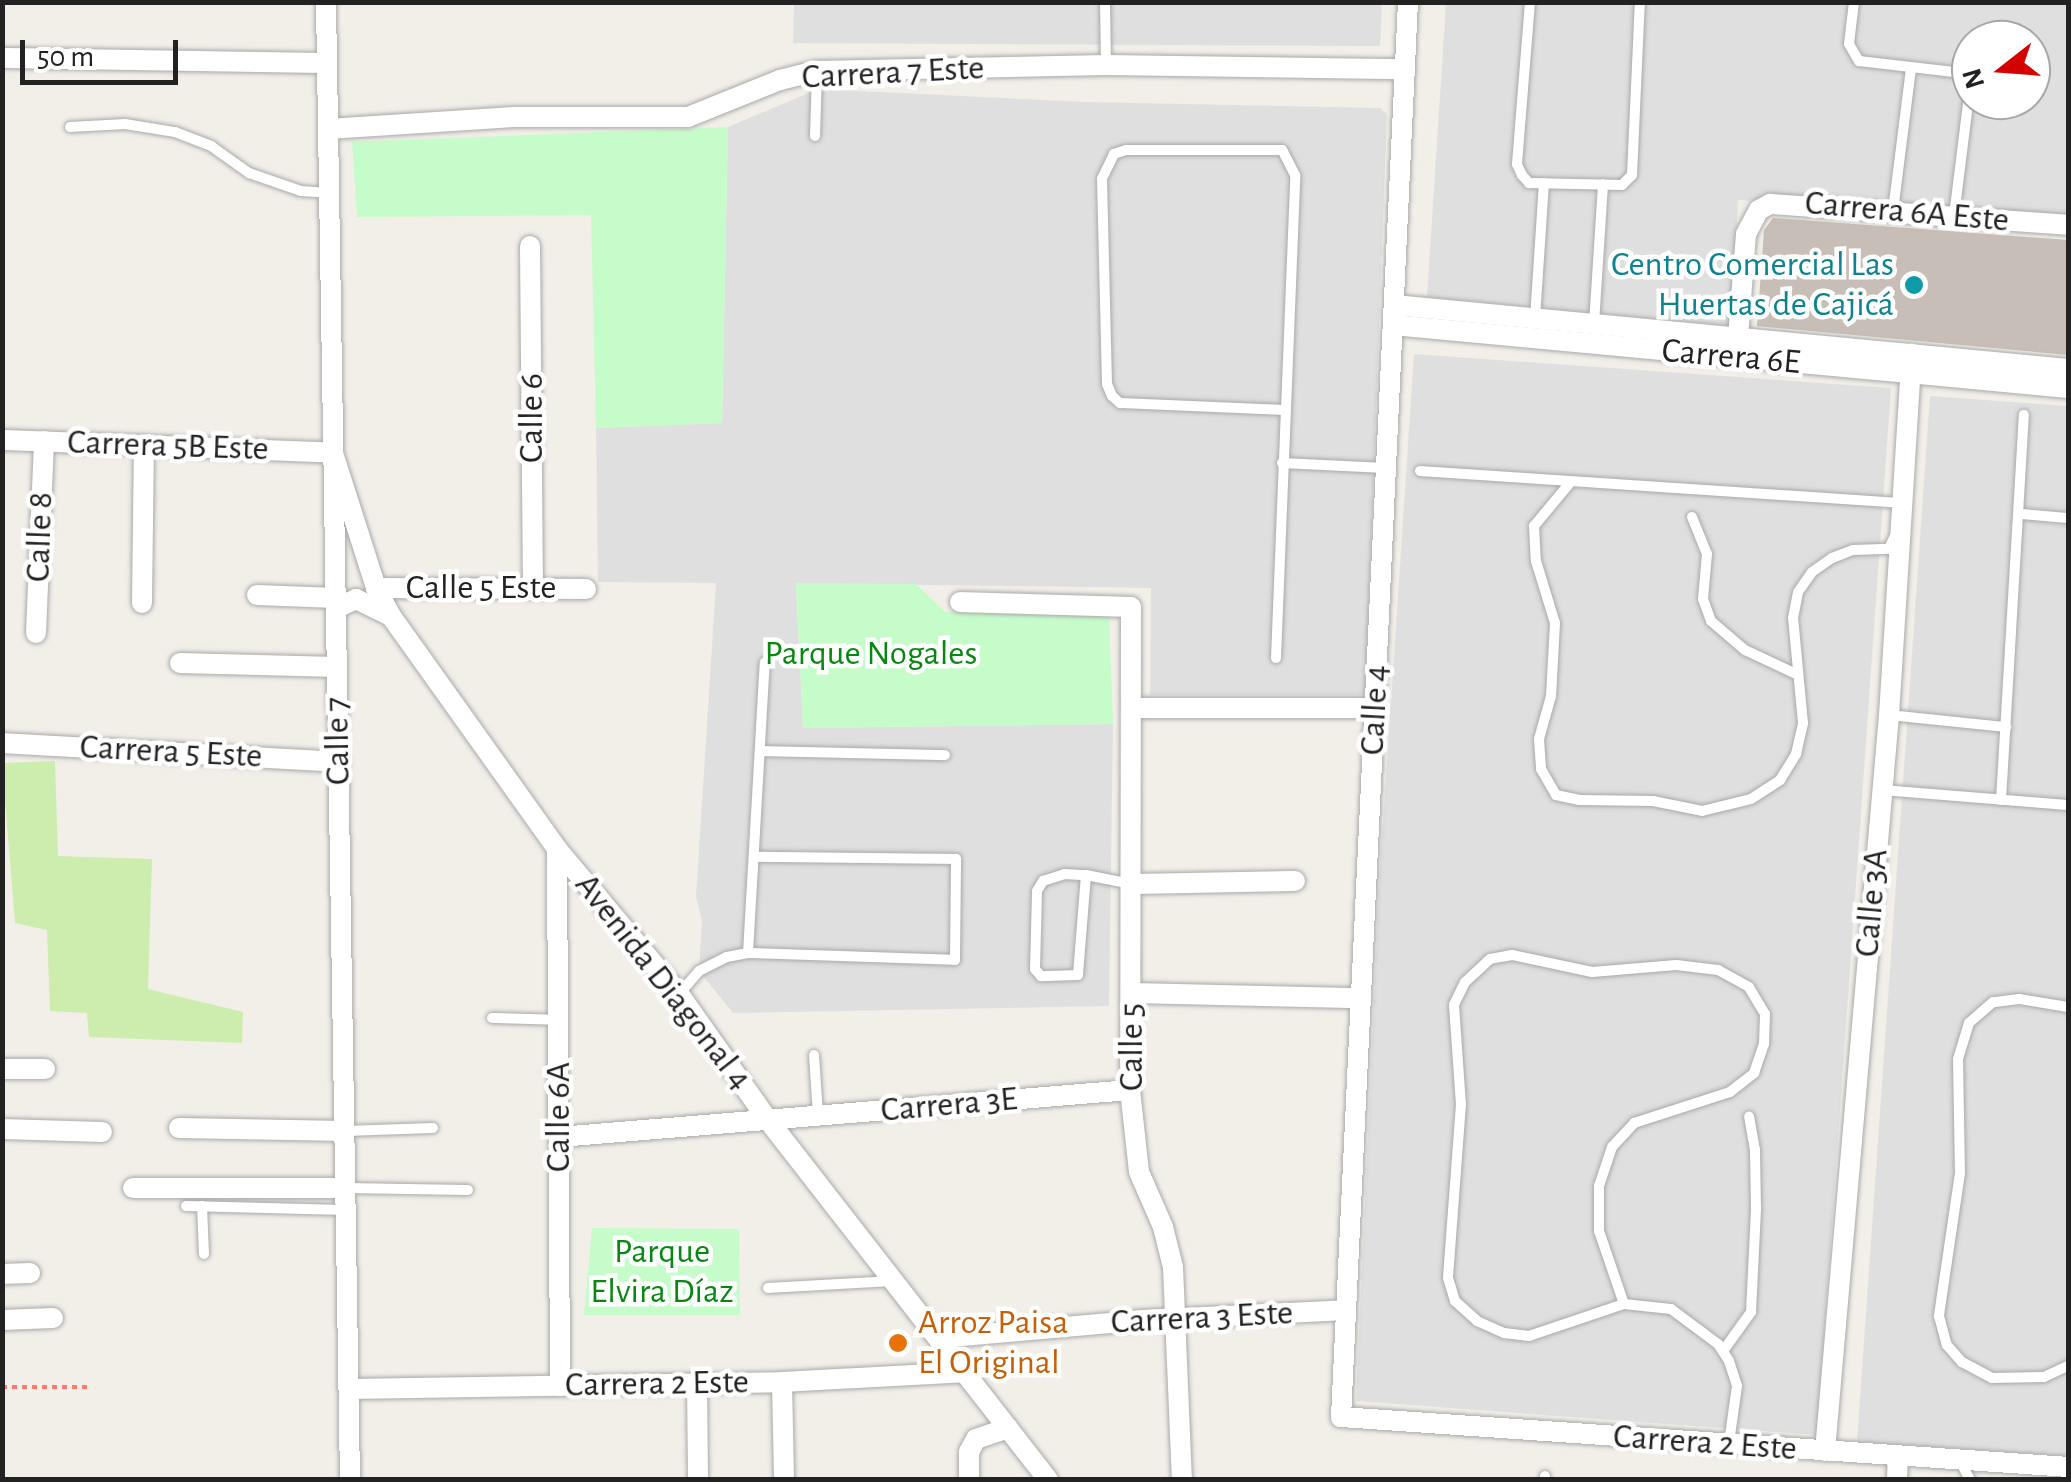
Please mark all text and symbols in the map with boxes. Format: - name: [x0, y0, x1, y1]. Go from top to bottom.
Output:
- scale bar: [25, 20, 182, 82]
- north arrow: [1951, 20, 2051, 120]
- text: 50 m: [37, 42, 94, 72]
- street label: Carrera 7 Este: [801, 47, 985, 99]
- text: N: [1958, 65, 1990, 92]
- street label: Carrera 6A Este: [1803, 182, 2011, 242]
- place label: Centro Comercial Las Huertas de Cajicá: [1611, 244, 1894, 326]
- marker: Centro Comercial Las Huertas de Cajicá: [1903, 274, 1925, 296]
- street label: Carrera 6E: [1660, 330, 1802, 384]
- street label: Calle 6: [511, 373, 553, 463]
- street label: Carrera 5B Este: [67, 421, 269, 471]
- street label: Calle 8: [17, 491, 63, 583]
- street label: Calle 5 Este: [406, 567, 556, 609]
- park label: Parque Nogales: [765, 633, 977, 675]
- street label: Calle 4: [1352, 664, 1398, 756]
- street label: Calle 7: [316, 697, 360, 785]
- street label: Carrera 5 Este: [79, 726, 263, 778]
- street label: Calle 3A: [1846, 847, 1898, 959]
- street label: Avenida Diagonal 4: [565, 865, 761, 1099]
- street label: Calle 5: [1111, 1003, 1153, 1091]
- street label: Calle 6A: [538, 1062, 580, 1172]
- street label: Carrera 3E: [879, 1078, 1019, 1132]
- park label: Parque Elvira Díaz: [590, 1231, 734, 1313]
- street label: Carrera 3 Este: [1110, 1292, 1294, 1344]
- place label: Arroz Paisa El Original: [918, 1302, 1068, 1384]
- marker: Arroz Paisa El Original: [887, 1332, 909, 1354]
- street label: Carrera 2 Este: [565, 1361, 749, 1407]
- street label: Carrera 2 Este: [1612, 1416, 1798, 1470]

